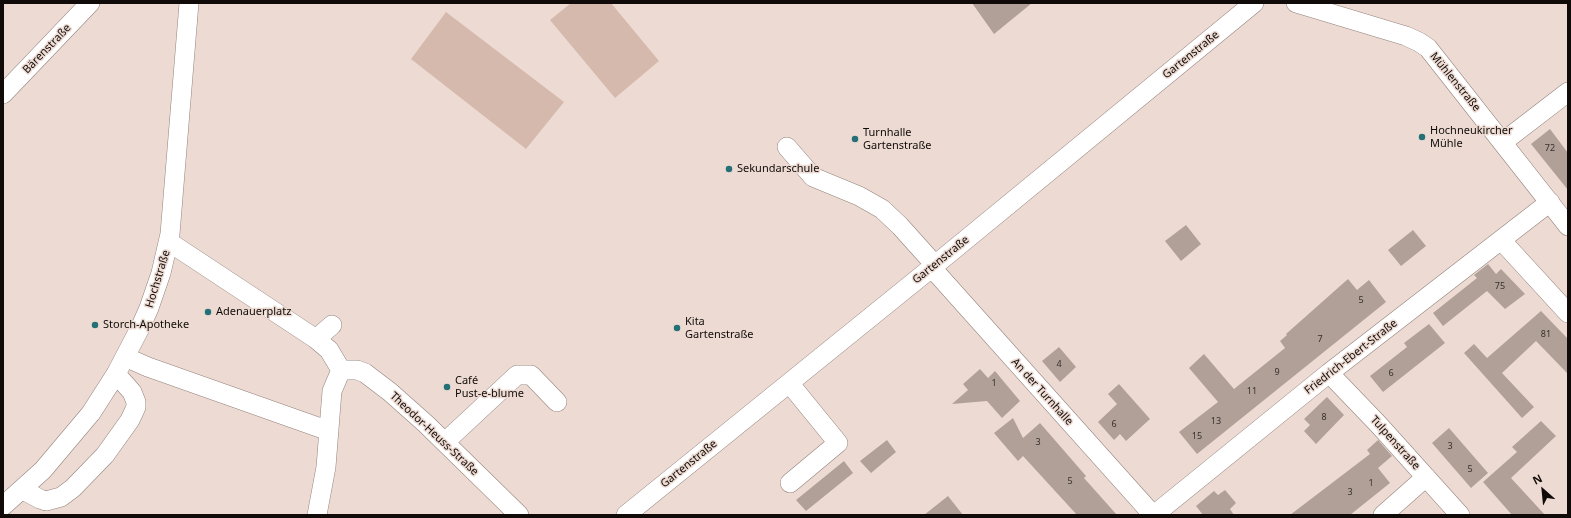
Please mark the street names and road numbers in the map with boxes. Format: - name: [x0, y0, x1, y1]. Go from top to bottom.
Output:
- street label: Bärenstraße: [20, 22, 74, 76]
- street label: Gartenstraße: [1160, 28, 1222, 82]
- street label: Mühlenstraße: [1427, 50, 1483, 114]
- street label: Gartenstraße: [910, 233, 972, 287]
- street label: Hochstraße: [143, 248, 173, 310]
- street label: Friedrich-Ebert-Straße: [1302, 317, 1400, 397]
- street label: An der Turnhalle: [1008, 356, 1076, 428]
- street label: Theodor-Heuss-Straße: [387, 390, 481, 478]
- street label: Tulpenstraße: [1367, 413, 1423, 473]
- street label: Gartenstraße: [658, 437, 720, 491]

